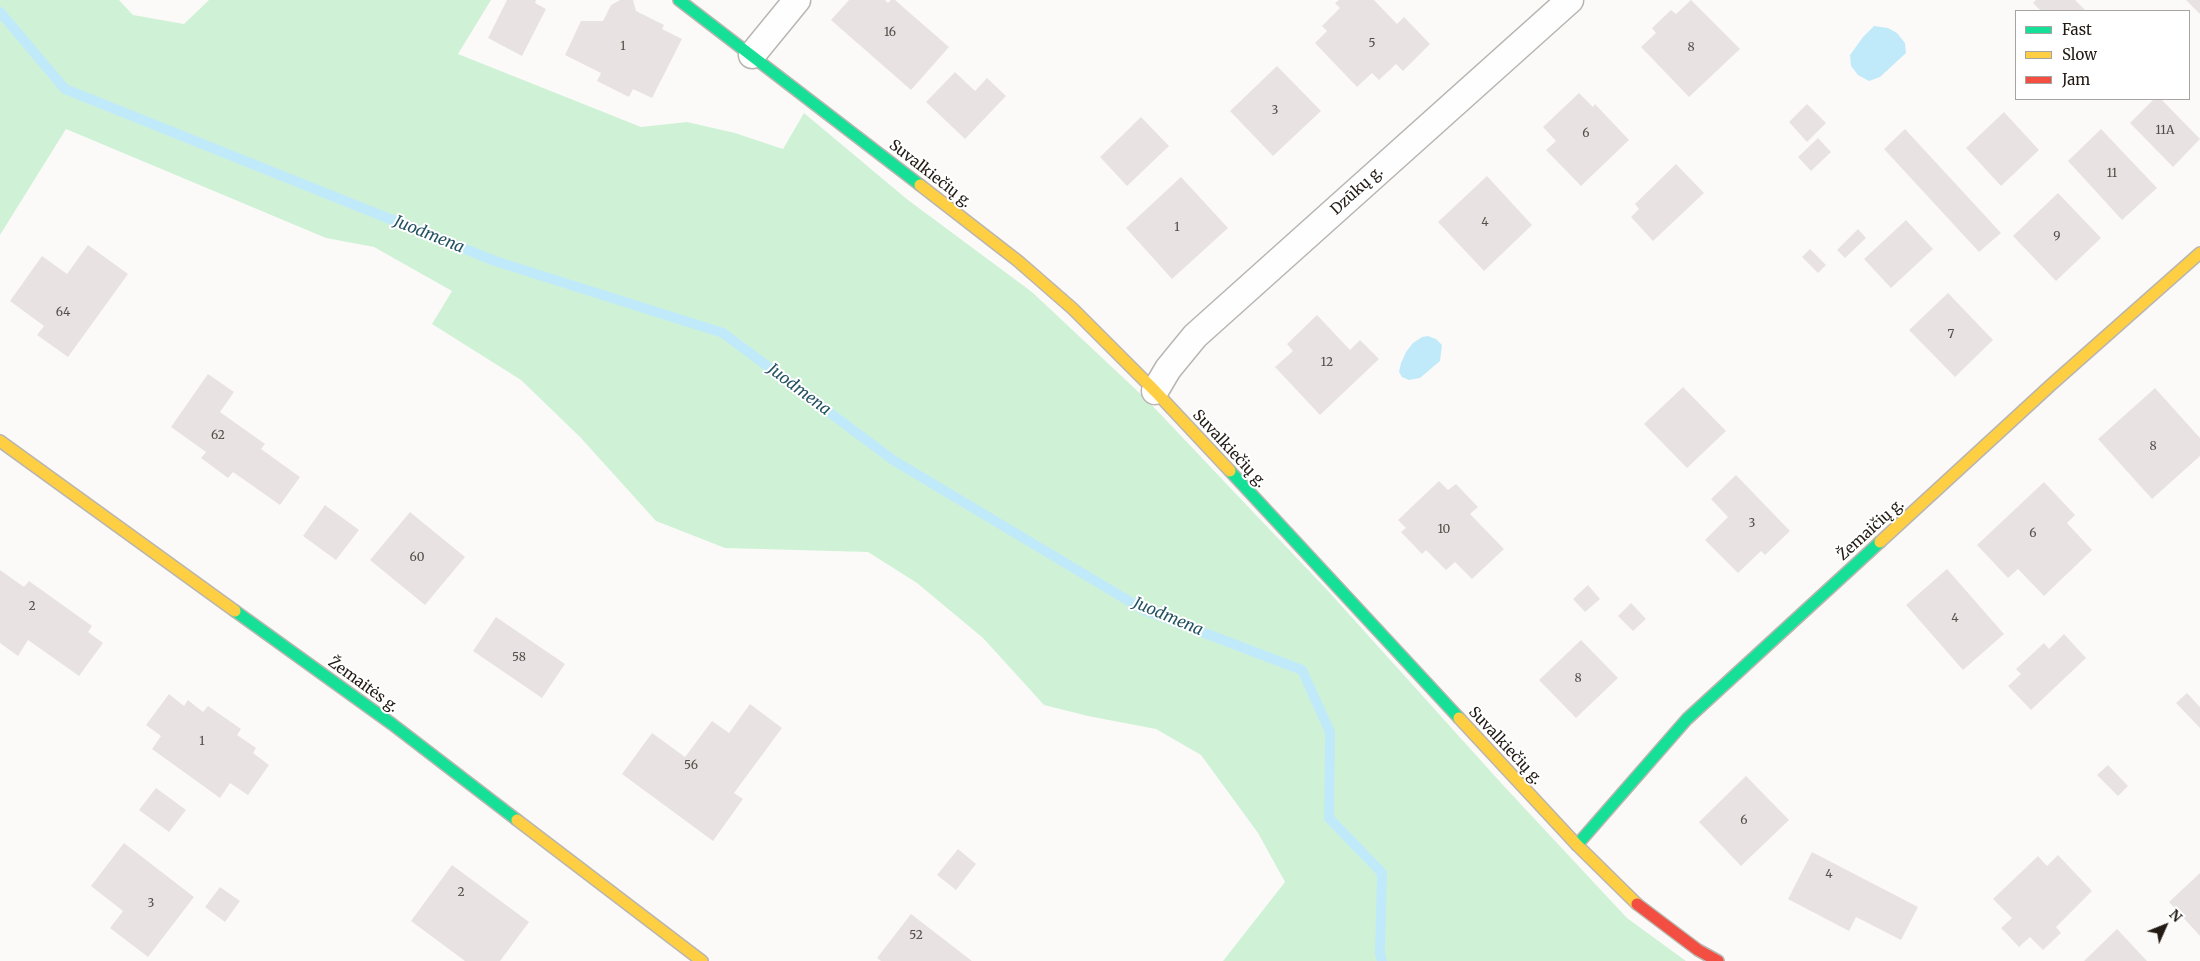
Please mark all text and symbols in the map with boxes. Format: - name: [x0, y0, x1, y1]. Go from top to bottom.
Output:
- legend: [2015, 10, 2190, 100]
- text: Fast: [2062, 20, 2092, 39]
- house number: 16: [884, 26, 896, 40]
- house number: 5: [1368, 37, 1376, 51]
- house number: 1: [620, 40, 626, 54]
- house number: 8: [1687, 41, 1695, 55]
- text: Slow: [2062, 45, 2097, 64]
- text: Jam: [2062, 70, 2090, 89]
- house number: 3: [1272, 104, 1278, 118]
- house number: 11A: [2155, 124, 2175, 138]
- house number: 6: [1582, 127, 1590, 141]
- street label: Suvalkiečių g.: [885, 136, 975, 212]
- street label: Dzūkų g.: [1327, 163, 1387, 219]
- house number: 11: [2107, 167, 2117, 181]
- water label: Juodmena: [391, 212, 467, 258]
- house number: 4: [1481, 216, 1489, 230]
- house number: 1: [1174, 221, 1180, 235]
- house number: 9: [2053, 230, 2061, 244]
- house number: 64: [56, 306, 70, 320]
- house number: 7: [1948, 328, 1954, 342]
- house number: 12: [1321, 356, 1333, 370]
- water label: Juodmena: [764, 360, 834, 420]
- street label: Suvalkiečių g.: [1188, 406, 1270, 492]
- house number: 62: [211, 429, 225, 443]
- house number: 8: [2149, 440, 2157, 454]
- street label: Žemaičių g.: [1834, 496, 1908, 564]
- house number: 3: [1749, 517, 1755, 531]
- house number: 10: [1438, 523, 1450, 537]
- house number: 6: [2029, 527, 2037, 541]
- house number: 60: [410, 551, 424, 565]
- water label: Juodmena: [1130, 594, 1206, 640]
- house number: 2: [28, 600, 36, 614]
- house number: 4: [1951, 612, 1959, 626]
- house number: 58: [512, 651, 526, 665]
- street label: Žemaitės g.: [324, 654, 402, 716]
- house number: 8: [1574, 672, 1582, 686]
- street label: Suvalkiečių g.: [1464, 703, 1546, 789]
- house number: 1: [199, 735, 205, 749]
- house number: 56: [684, 759, 698, 773]
- house number: 6: [1740, 814, 1748, 828]
- house number: 4: [1825, 868, 1833, 882]
- house number: 2: [457, 886, 465, 900]
- house number: 3: [148, 897, 154, 911]
- north arrow: [2140, 901, 2190, 951]
- text: N: [2165, 905, 2186, 926]
- house number: 52: [909, 929, 923, 943]

